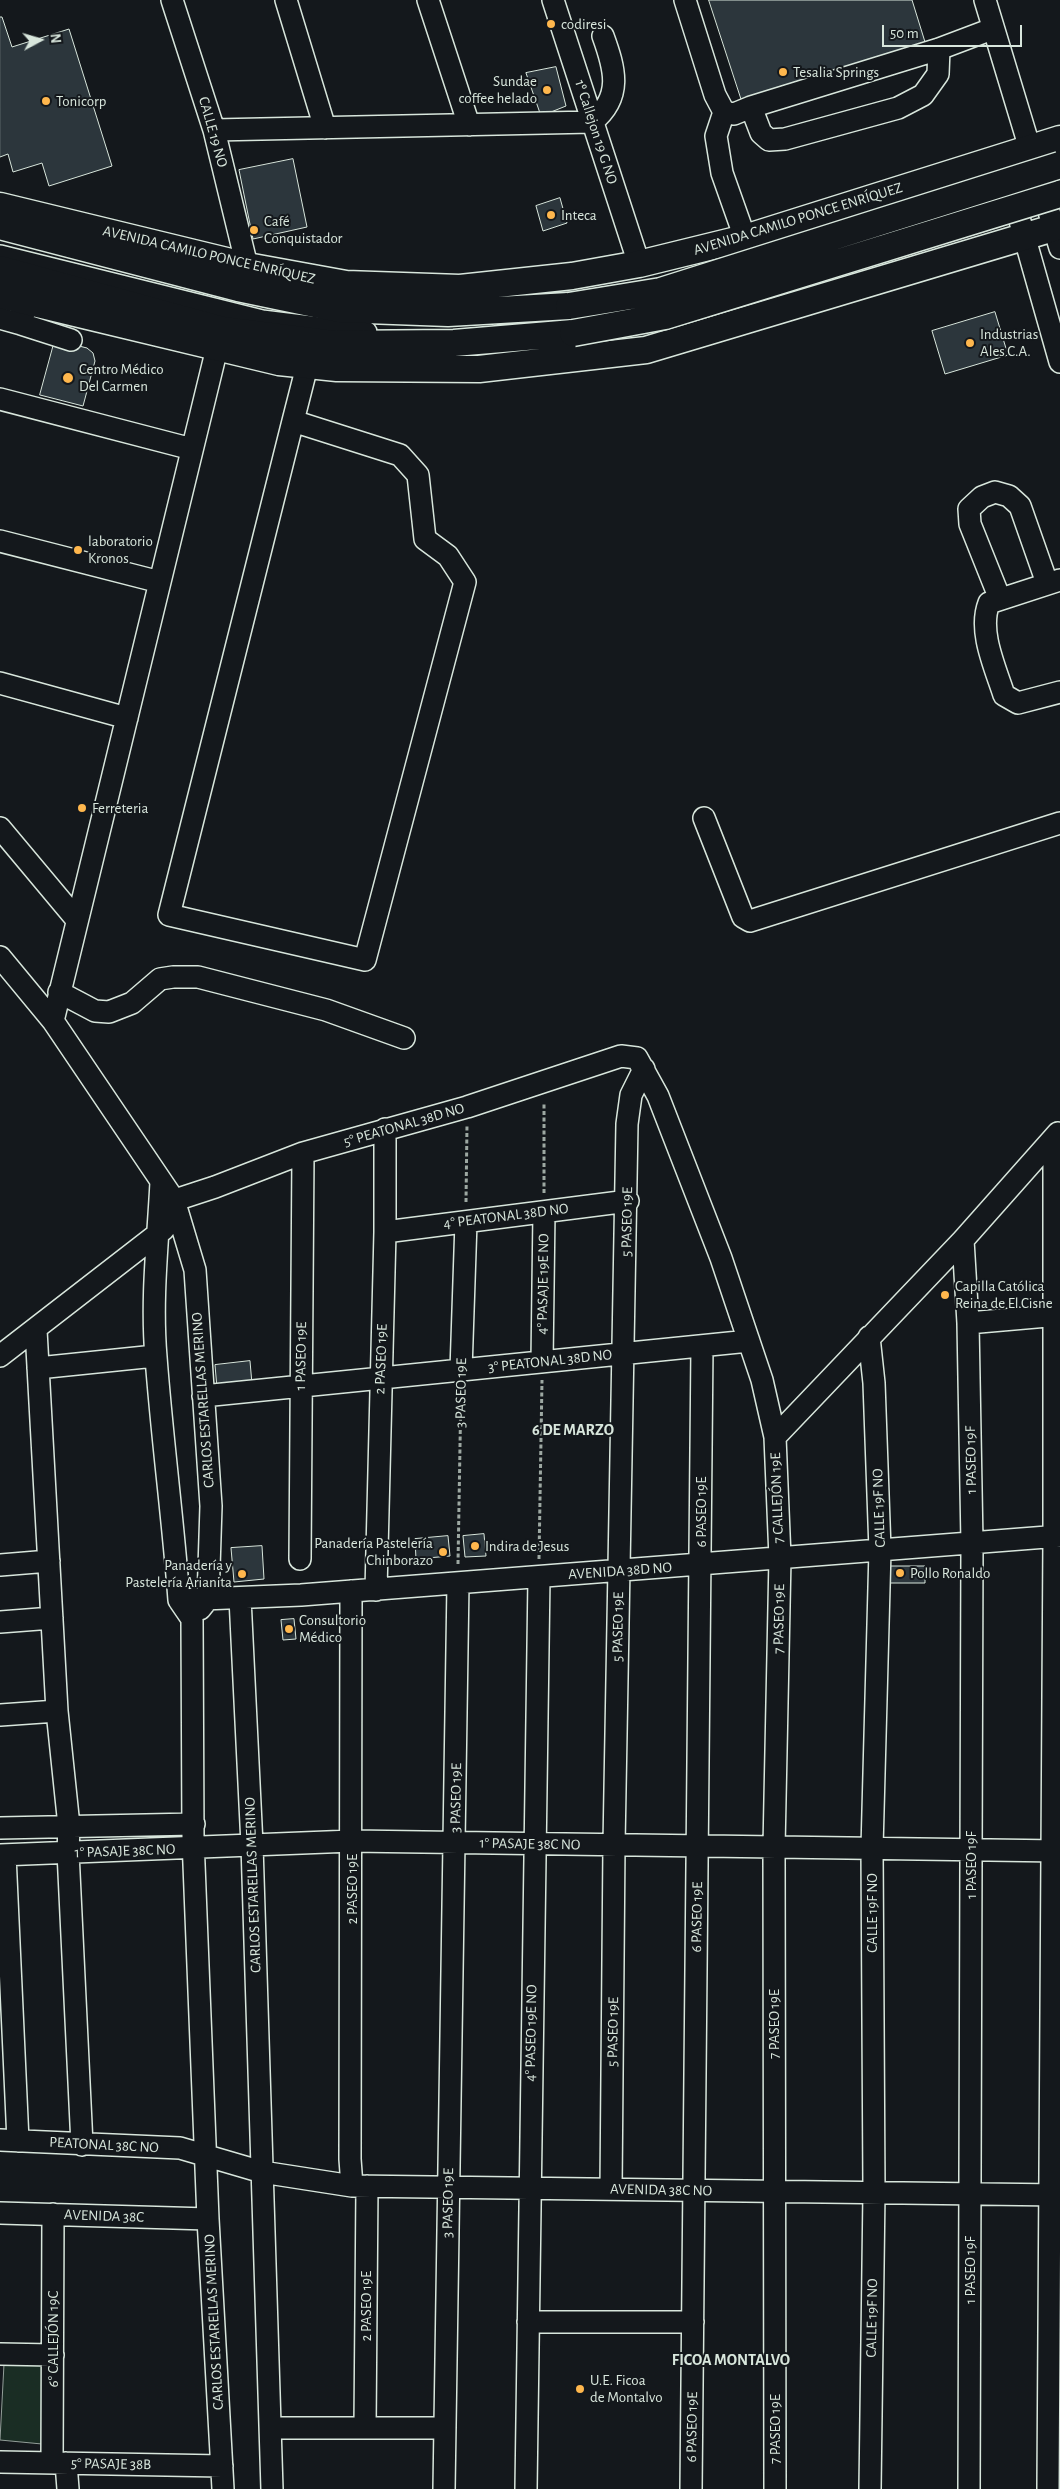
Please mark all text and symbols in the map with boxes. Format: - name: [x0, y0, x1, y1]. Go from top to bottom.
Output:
- north arrow: [15, 15, 65, 65]
- place label: codiresi: [561, 15, 606, 33]
- scale bar: [885, 15, 1025, 47]
- marker: codiresi: [545, 18, 557, 30]
- text: 50 m: [890, 26, 919, 41]
- text: N: [47, 33, 62, 44]
- place label: Tesalia Springs: [793, 63, 879, 81]
- marker: Tesalia Springs: [777, 66, 789, 78]
- place label: Sundae coffee helado: [459, 72, 537, 107]
- street label: 1º Callejon 19 G NO: [571, 77, 621, 187]
- marker: Sundae coffee helado: [541, 84, 553, 96]
- place label: Tonicorp: [56, 92, 106, 110]
- marker: Tonicorp: [40, 95, 52, 107]
- street label: CALLE 19 NO: [194, 95, 232, 169]
- street label: AVENIDA CAMILO PONCE ENRÍQUEZ: [691, 179, 905, 259]
- place label: Inteca: [561, 206, 597, 224]
- marker: Inteca: [545, 209, 557, 221]
- place label: Café Conquistador: [264, 212, 342, 247]
- street label: AVENIDA CAMILO PONCE ENRÍQUEZ: [101, 222, 317, 288]
- marker: Café Conquistador: [248, 224, 260, 236]
- place label: Industrias Ales C.A.: [980, 325, 1038, 360]
- marker: Industrias Ales C.A.: [964, 337, 976, 349]
- place label: Centro Médico Del Carmen: [79, 360, 164, 395]
- marker: Centro Médico Del Carmen: [61, 371, 75, 385]
- place label: laboratorio Kronos: [88, 532, 153, 567]
- marker: laboratorio Kronos: [72, 544, 84, 556]
- place label: Ferreteria: [92, 799, 148, 817]
- marker: Ferreteria: [76, 802, 88, 814]
- street label: 5° PEATONAL 38D NO: [341, 1099, 467, 1151]
- street label: 5 PASEO 19E: [617, 1187, 637, 1257]
- street label: 4° PEATONAL 38D NO: [442, 1199, 570, 1233]
- street label: 4° PASAJE 19E NO: [533, 1233, 553, 1335]
- place label: Capilla Católica Reina de El Cisne: [955, 1277, 1053, 1312]
- marker: Capilla Católica Reina de El Cisne: [939, 1289, 951, 1301]
- street label: CARLOS ESTARELLAS MERINO: [188, 1312, 218, 1488]
- street label: 1 PASEO 19E: [291, 1321, 311, 1391]
- street label: 2 PASEO 19E: [371, 1323, 391, 1395]
- street label: 3° PEATONAL 38D NO: [487, 1346, 613, 1376]
- street label: 3 PASEO 19E: [451, 1358, 471, 1428]
- district label: 6 DE MARZO: [532, 1420, 614, 1440]
- street label: 1 PASEO 19F: [961, 1426, 981, 1494]
- street label: 7 CALLEJÓN 19E: [766, 1452, 788, 1544]
- street label: CALLE 19F NO: [869, 1468, 889, 1548]
- street label: 6 PASEO 19E: [692, 1477, 710, 1547]
- place label: Panadería Pastelería Chinborazo: [314, 1534, 433, 1569]
- place label: Indira de Jesus: [485, 1537, 569, 1555]
- marker: Indira de Jesus: [469, 1540, 481, 1552]
- marker: Panadería Pastelería Chinborazo: [437, 1546, 449, 1558]
- place label: Panadería y Pastelería Arianita: [125, 1556, 232, 1591]
- street label: AVENIDA 38D NO: [568, 1558, 672, 1584]
- place label: Pollo Ronaldo: [910, 1564, 990, 1582]
- marker: Pollo Ronaldo: [894, 1567, 906, 1579]
- marker: Panadería y Pastelería Arianita: [236, 1568, 248, 1580]
- street label: 7 PASEO 19E: [769, 1584, 789, 1654]
- street label: 5 PASEO 19E: [608, 1592, 628, 1662]
- place label: Consultorio Médico: [299, 1611, 366, 1646]
- marker: Consultorio Médico: [283, 1623, 295, 1635]
- street label: 3 PASEO 19E: [446, 1763, 466, 1833]
- street label: CARLOS ESTARELLAS MERINO: [241, 1797, 265, 1973]
- street label: 1 PASEO 19F: [962, 1831, 980, 1899]
- street label: 1° PASAJE 38C NO: [479, 1834, 581, 1854]
- street label: 1° PASAJE 38C NO: [74, 1840, 176, 1862]
- street label: 2 PASEO 19E: [343, 1854, 361, 1924]
- street label: CALLE 19F NO: [863, 1873, 881, 1953]
- street label: 6 PASEO 19E: [687, 1881, 707, 1953]
- street label: 4° PASEO 19E NO: [521, 1984, 541, 2082]
- street label: 7 PASEO 19E: [765, 1989, 783, 2059]
- street label: 5 PASEO 19E: [603, 1997, 623, 2067]
- street label: PEATONAL 38C NO: [49, 2133, 159, 2157]
- street label: 3 PASEO 19E: [438, 2168, 458, 2238]
- street label: AVENIDA 38C NO: [610, 2180, 712, 2200]
- street label: AVENIDA 38C: [64, 2206, 144, 2226]
- street label: CARLOS ESTARELLAS MERINO: [200, 2234, 228, 2410]
- street label: 1 PASEO 19F: [961, 2236, 979, 2304]
- street label: 2 PASEO 19E: [357, 2271, 375, 2341]
- street label: CALLE 19F NO: [862, 2278, 882, 2358]
- street label: 6° CALLEJÓN 19C: [44, 2291, 62, 2387]
- district label: FICOA MONTALVO: [672, 2350, 790, 2370]
- place label: U.E. Ficoa de Montalvo: [590, 2371, 663, 2406]
- marker: U.E. Ficoa de Montalvo: [574, 2383, 586, 2395]
- street label: 6 PASEO 19E: [682, 2391, 702, 2463]
- street label: 7 PASEO 19E: [766, 2394, 784, 2464]
- street label: 5° PASAJE 38B: [71, 2454, 151, 2474]

